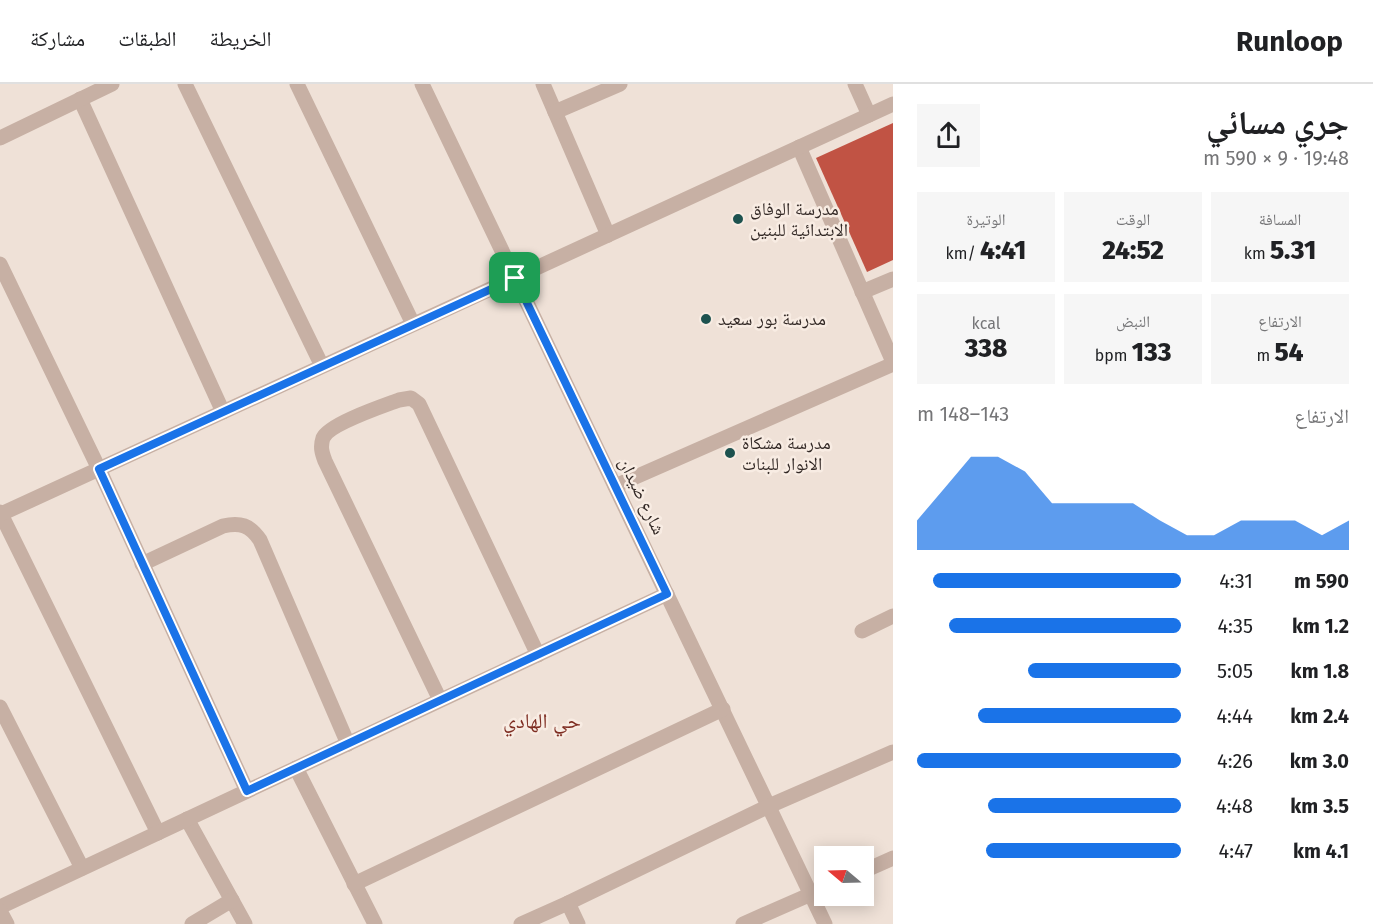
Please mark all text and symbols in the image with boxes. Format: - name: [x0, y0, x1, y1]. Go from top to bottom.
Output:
- text: Runloop: [1236, 25, 1343, 58]
- text: مشاركة: [30, 26, 85, 52]
- text: الطبقات: [118, 26, 177, 52]
- text: الخريطة: [210, 26, 271, 52]
- text: جري مسائي: [1206, 103, 1349, 143]
- button: share: [917, 104, 980, 167]
- text: 19:48 · 9 × 590 m: [1203, 146, 1349, 170]
- place label: مدرسة الوفاق الابتدائية للبنين: [750, 198, 848, 241]
- text: الوتيرة: [967, 210, 1005, 229]
- text: الوقت: [1116, 210, 1150, 229]
- text: المسافة: [1259, 210, 1301, 229]
- marker: مدرسة الوفاق الابتدائية للبنين: [731, 212, 745, 226]
- text: 4:41: [980, 235, 1026, 266]
- text: 24:52: [1102, 235, 1164, 266]
- text: 5.31: [1270, 235, 1316, 266]
- text: /km: [946, 244, 980, 263]
- text: km: [1244, 244, 1270, 263]
- pin: [489, 252, 540, 303]
- icon: arrive: [498, 261, 531, 294]
- place label: مدرسة بور سعيد: [718, 308, 826, 330]
- marker: مدرسة بور سعيد: [699, 312, 713, 326]
- text: النبض: [1116, 312, 1150, 331]
- text: الارتفاع: [1258, 312, 1302, 331]
- text: kcal: [972, 314, 1000, 333]
- text: 338: [965, 333, 1007, 364]
- text: 133: [1132, 337, 1171, 368]
- text: 54: [1274, 337, 1304, 368]
- text: bpm: [1095, 346, 1132, 365]
- text: m: [1256, 346, 1274, 365]
- text: 143–148 m: [917, 402, 1009, 426]
- text: الارتفاع: [1294, 404, 1349, 428]
- place label: مدرسة مشكاة الانوار للبنات: [742, 432, 831, 475]
- marker: مدرسة مشكاة الانوار للبنات: [723, 446, 737, 460]
- street label: شارع ضيدان: [614, 454, 670, 538]
- text: 4:31: [1219, 569, 1253, 593]
- text: 590 m: [1294, 569, 1349, 593]
- text: 4:35: [1217, 614, 1253, 638]
- text: 1.2 km: [1292, 614, 1349, 638]
- text: 5:05: [1217, 659, 1253, 683]
- text: 1.8 km: [1291, 659, 1349, 683]
- text: 4:44: [1216, 704, 1253, 728]
- text: 2.4 km: [1290, 704, 1349, 728]
- district label: حي الهادي: [503, 708, 581, 737]
- text: 4:26: [1217, 749, 1253, 773]
- text: 3.0 km: [1290, 749, 1349, 773]
- text: 4:48: [1216, 794, 1253, 818]
- text: 3.5 km: [1290, 794, 1349, 818]
- text: 4:47: [1219, 839, 1253, 863]
- text: 4.1 km: [1293, 839, 1349, 863]
- north arrow: [814, 846, 874, 906]
- map controls: [814, 846, 874, 906]

